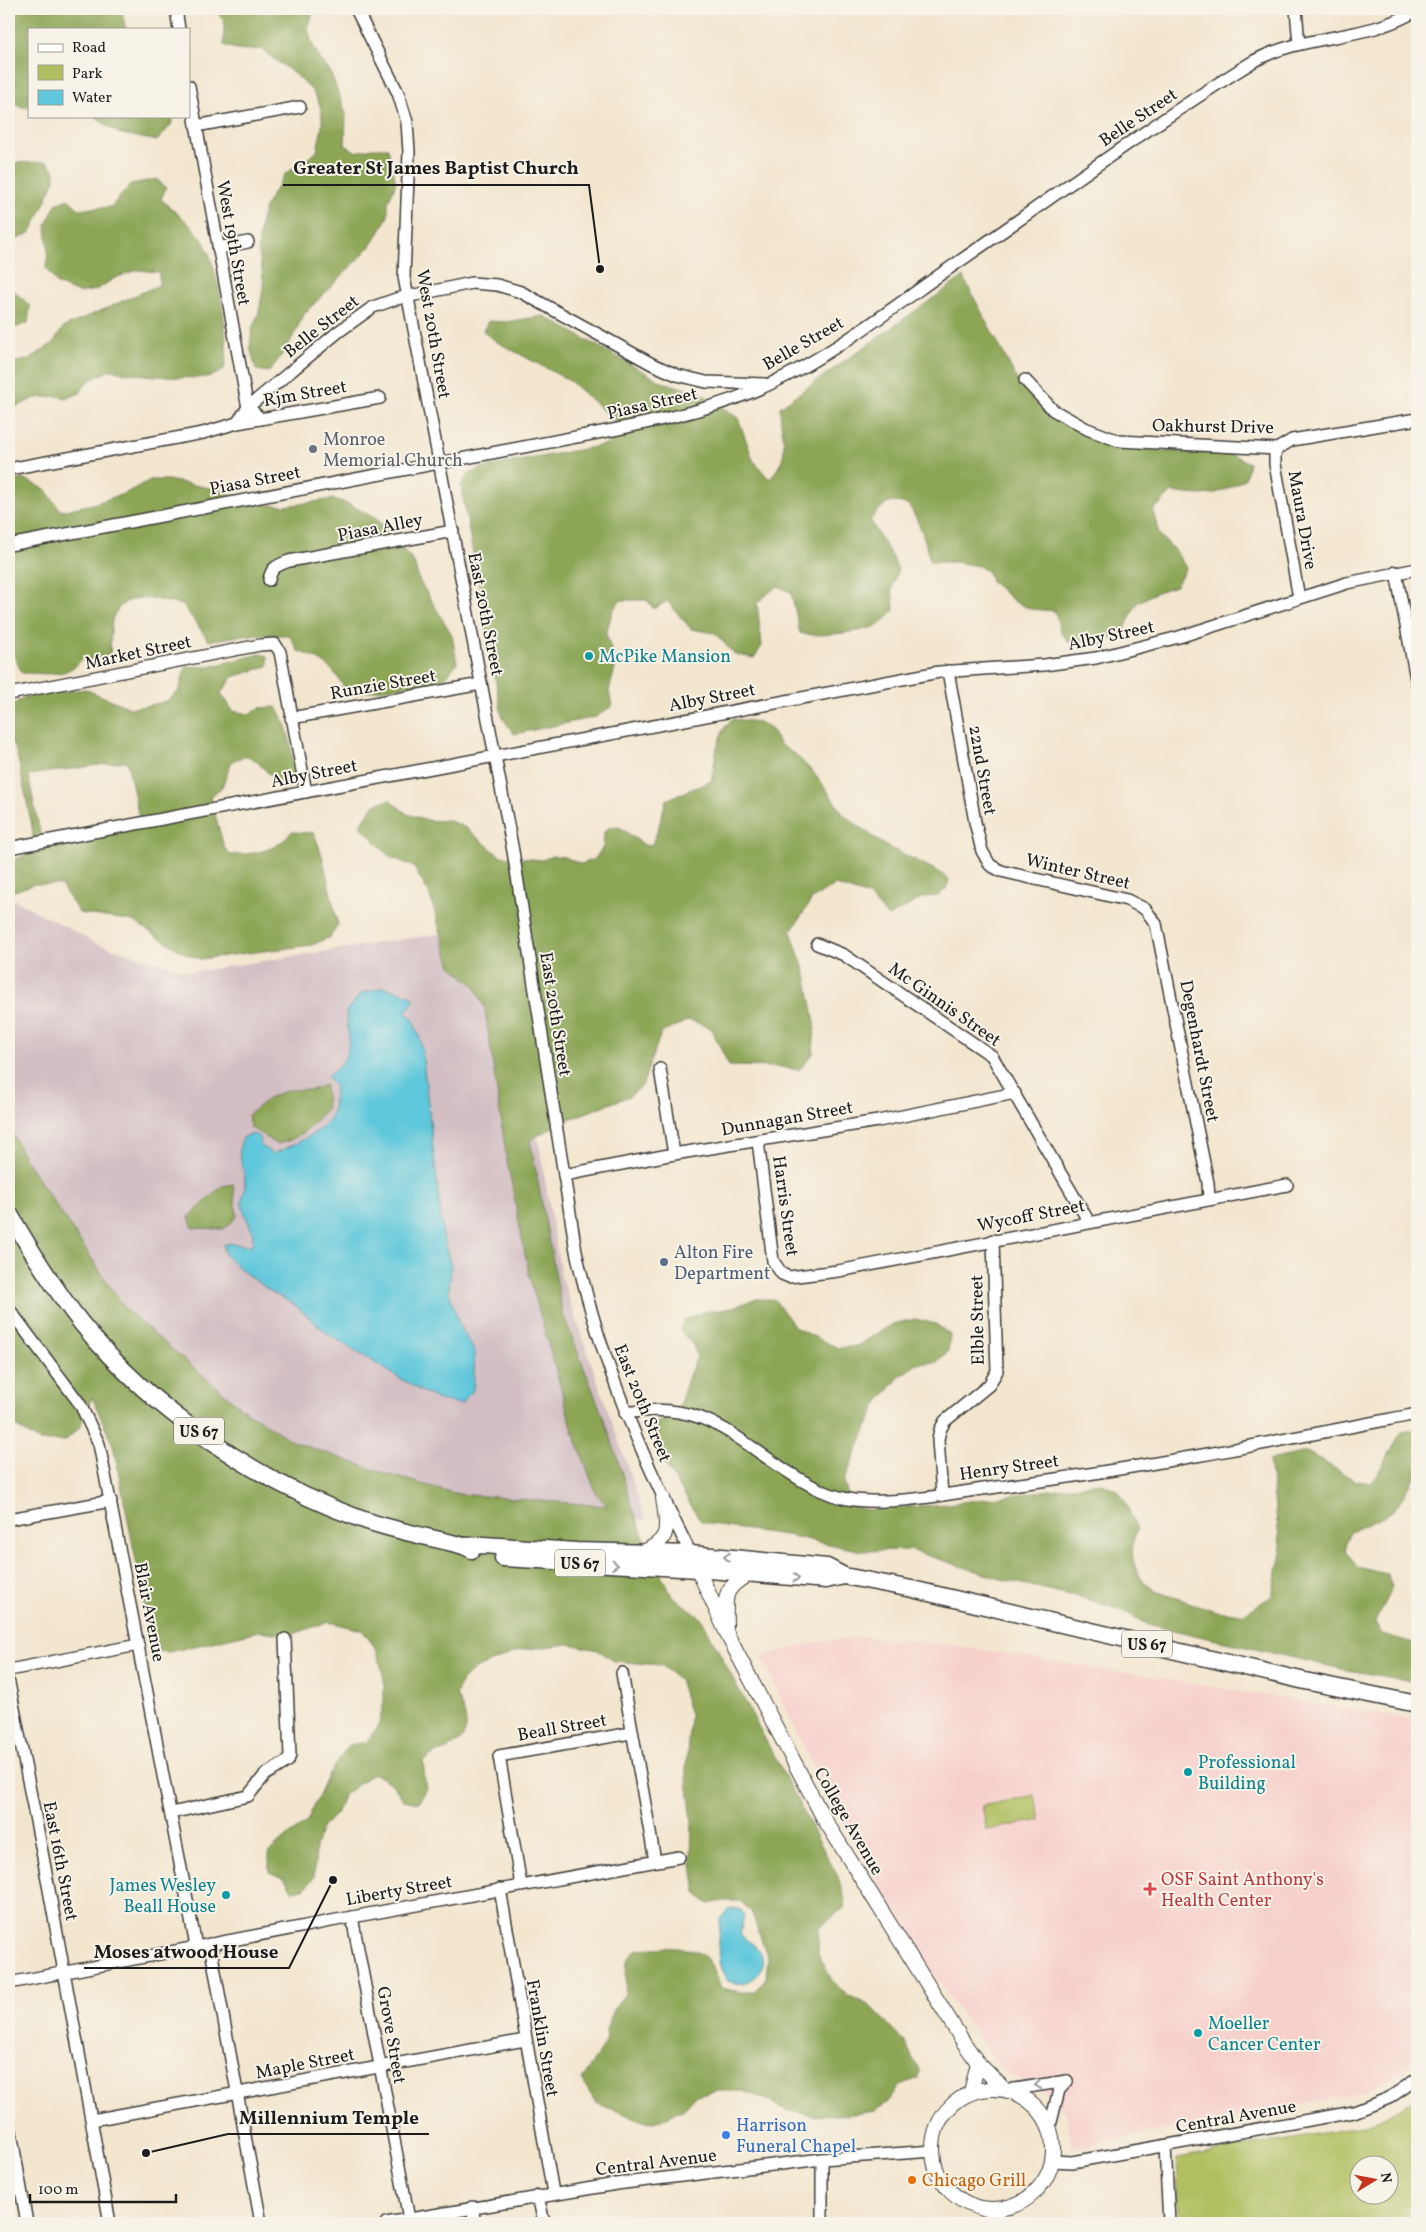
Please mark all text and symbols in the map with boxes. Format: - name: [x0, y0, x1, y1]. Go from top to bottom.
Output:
- legend: [28, 28, 190, 118]
- text: Road: [72, 38, 106, 59]
- text: Park: [72, 64, 103, 85]
- street label: Belle Street: [1095, 83, 1183, 154]
- text: Water: [72, 88, 112, 109]
- callout: Greater St James Baptist Church: [283, 151, 589, 185]
- text: Greater St James Baptist Church: [293, 156, 579, 182]
- street label: West 19th Street: [209, 179, 256, 308]
- street label: West 20th Street: [409, 268, 456, 401]
- street label: Belle Street: [279, 290, 365, 365]
- street label: Belle Street: [759, 311, 849, 378]
- street label: Rjm Street: [262, 375, 349, 414]
- street label: Piasa Street: [605, 382, 700, 427]
- street label: Oakhurst Drive: [1152, 414, 1274, 441]
- place label: Monroe Memorial Church: [323, 428, 463, 474]
- marker: Monroe Memorial Church: [307, 443, 319, 455]
- street label: Piasa Street: [208, 460, 303, 503]
- street label: Maura Drive: [1281, 469, 1323, 572]
- street label: Piasa Alley: [335, 508, 425, 549]
- street label: East 20th Street: [460, 550, 509, 678]
- street label: Alby Street: [1066, 615, 1157, 658]
- street label: Market Street: [83, 630, 194, 677]
- place label: McPike Mansion: [599, 645, 731, 670]
- marker: McPike Mansion: [583, 650, 595, 662]
- street label: Runzie Street: [328, 664, 438, 707]
- street label: Alby Street: [667, 678, 758, 719]
- street label: 22nd Street: [961, 723, 1002, 817]
- street label: Alby Street: [269, 754, 360, 795]
- street label: Winter Street: [1023, 848, 1132, 897]
- street label: East 20th Street: [532, 950, 577, 1078]
- street label: Mc Ginnis Street: [883, 957, 1005, 1053]
- street label: Degenhardt Street: [1172, 978, 1225, 1125]
- street label: Dunnagan Street: [719, 1096, 855, 1143]
- street label: Harris Street: [765, 1154, 804, 1258]
- street label: Wycoff Street: [975, 1194, 1087, 1239]
- place label: Alton Fire Department: [674, 1241, 770, 1287]
- marker: Alton Fire Department: [658, 1256, 670, 1268]
- street label: Elble Street: [965, 1274, 992, 1365]
- street label: East 20th Street: [607, 1341, 677, 1466]
- road number: US 67: [174, 1418, 224, 1444]
- street label: Henry Street: [958, 1449, 1061, 1488]
- road number: US 67: [555, 1550, 605, 1576]
- one-way arrow: [723, 1552, 731, 1563]
- street label: Blair Avenue: [127, 1560, 170, 1664]
- one-way arrow: [611, 1560, 619, 1571]
- one-way arrow: [793, 1572, 801, 1583]
- road number: US 67: [1122, 1630, 1172, 1658]
- street label: Beall Street: [516, 1708, 609, 1749]
- place label: Professional Building: [1198, 1751, 1296, 1797]
- street label: College Avenue: [807, 1763, 889, 1880]
- marker: Professional Building: [1182, 1766, 1194, 1778]
- street label: East 16th Street: [36, 1799, 83, 1923]
- place label: OSF Saint Anthony's Health Center: [1161, 1868, 1324, 1914]
- street label: Liberty Street: [344, 1870, 454, 1913]
- place label: James Wesley Beall House: [110, 1874, 216, 1920]
- marker: OSF Saint Anthony's Health Center: [1143, 1882, 1157, 1896]
- marker: James Wesley Beall House: [220, 1889, 232, 1901]
- callout: Moses atwood House: [84, 1934, 289, 1968]
- text: Moses atwood House: [94, 1940, 279, 1966]
- street label: Franklin Street: [519, 1978, 564, 2099]
- street label: Grove Street: [370, 1984, 411, 2086]
- place label: Moeller Cancer Center: [1208, 2012, 1321, 2058]
- marker: Moeller Cancer Center: [1192, 2027, 1204, 2039]
- street label: Maple Street: [254, 2043, 357, 2086]
- one-way arrow: [1033, 2079, 1041, 2090]
- street label: Central Avenue: [1174, 2095, 1298, 2140]
- callout: Millennium Temple: [228, 2100, 429, 2134]
- text: Millennium Temple: [239, 2106, 419, 2132]
- place label: Harrison Funeral Chapel: [736, 2114, 856, 2160]
- marker: Harrison Funeral Chapel: [720, 2129, 732, 2141]
- street label: Central Avenue: [594, 2144, 718, 2183]
- north arrow: [1348, 2154, 1398, 2204]
- place label: Chicago Grill: [922, 2169, 1026, 2194]
- text: N: [1375, 2171, 1396, 2185]
- scale bar: [30, 2172, 176, 2204]
- marker: Chicago Grill: [906, 2174, 918, 2186]
- text: 100 m: [38, 2180, 78, 2201]

